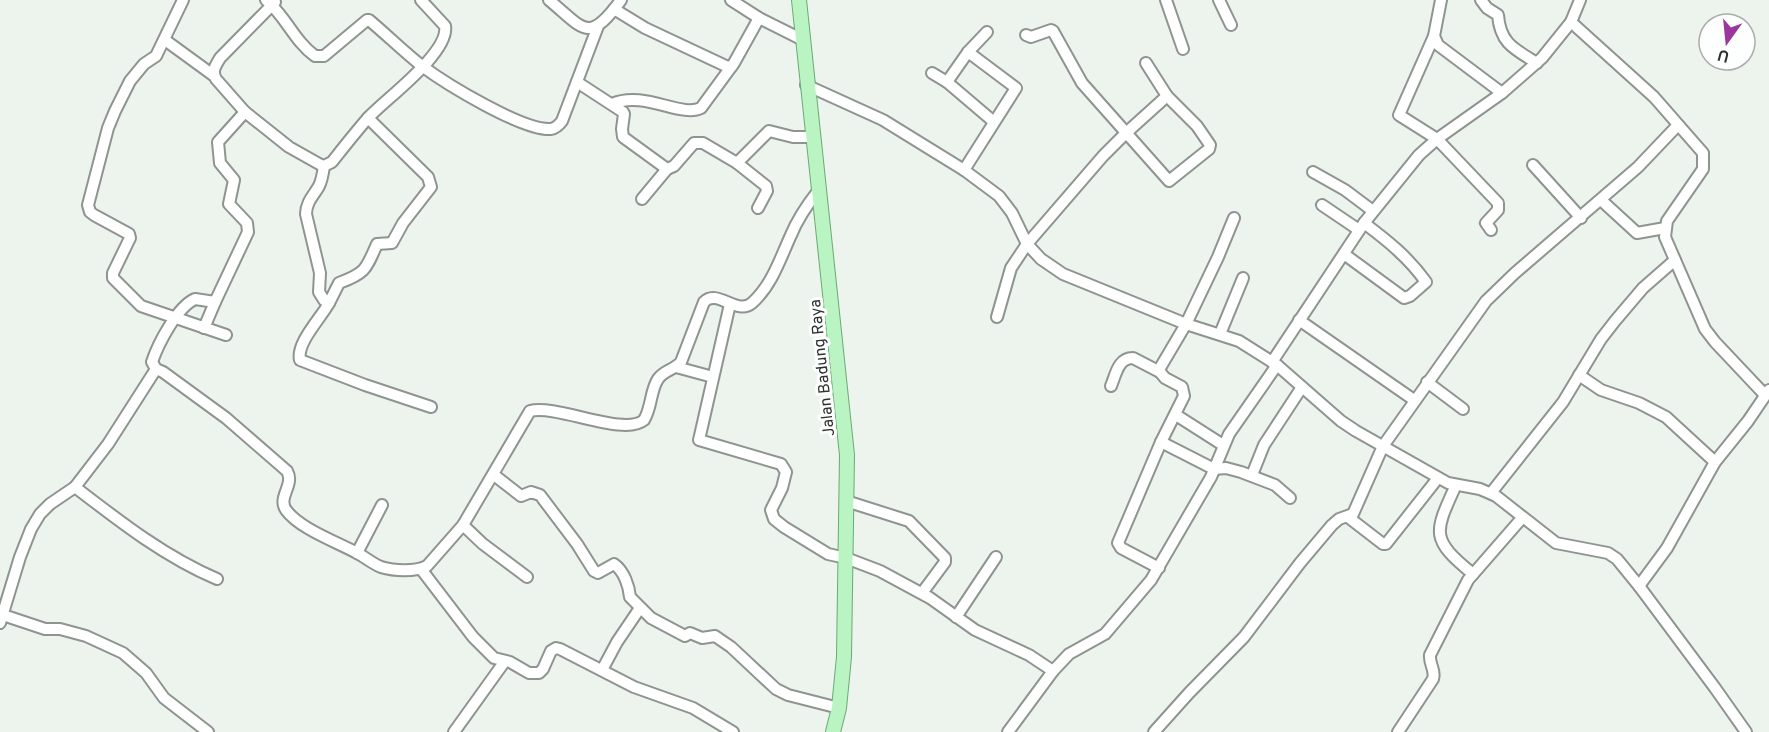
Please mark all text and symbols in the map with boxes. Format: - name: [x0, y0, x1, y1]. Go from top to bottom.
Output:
- north arrow: [1697, 12, 1757, 72]
- text: U: [1716, 43, 1732, 66]
- street label: Jalan Badung Raya: [806, 298, 840, 437]

